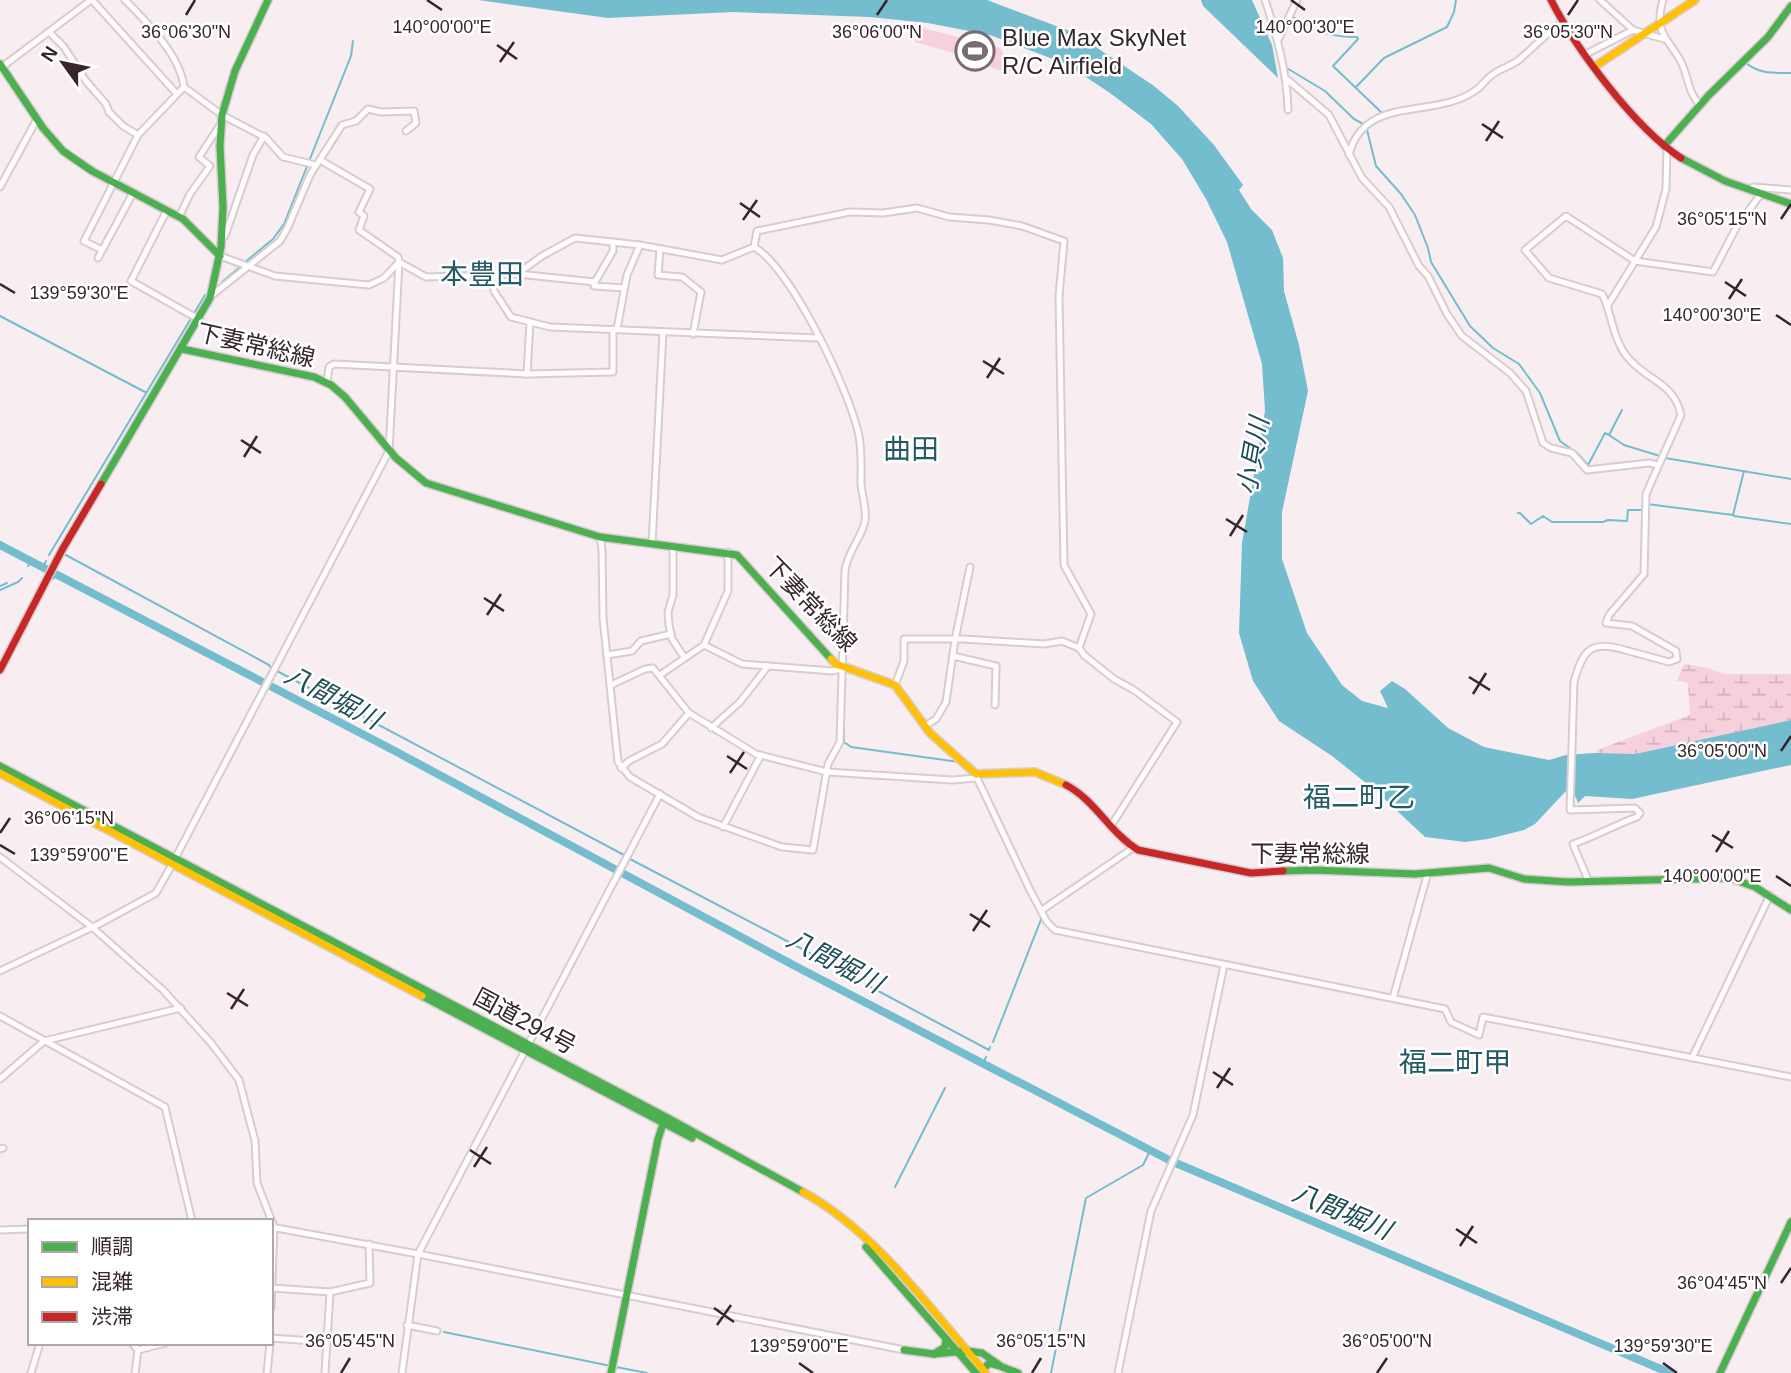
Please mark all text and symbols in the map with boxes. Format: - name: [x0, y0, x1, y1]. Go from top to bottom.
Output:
- text: 140°00'00"E: [392, 17, 492, 37]
- text: 140°00'30"E: [1255, 17, 1355, 37]
- text: 36°06'30"N: [141, 22, 231, 42]
- text: 36°06'00"N: [832, 22, 922, 42]
- text: 36°05'30"N: [1523, 22, 1613, 42]
- place label: Blue Max SkyNet R/C Airfield: [1002, 24, 1186, 79]
- north arrow: [28, 28, 98, 98]
- sports icon: Blue Max SkyNet R/C Airfield: [954, 30, 996, 72]
- text: N: [37, 43, 62, 65]
- text: 36°05'15"N: [1677, 209, 1767, 229]
- district label: 本豊田: [440, 259, 524, 290]
- text: 139°59'30"E: [29, 283, 129, 303]
- text: 140°00'30"E: [1662, 305, 1762, 325]
- street label: 下妻常総線: [195, 318, 317, 372]
- water label: 小貝川: [1231, 412, 1275, 497]
- district label: 曲田: [883, 434, 939, 465]
- street label: 下妻常総線: [760, 551, 862, 657]
- water label: 八間堀川: [280, 659, 389, 736]
- text: 36°05'00"N: [1677, 741, 1767, 761]
- district label: 福二町乙: [1303, 782, 1415, 813]
- text: 36°06'15"N: [24, 808, 114, 828]
- street label: 下妻常総線: [1250, 840, 1370, 867]
- text: 139°59'00"E: [29, 845, 129, 865]
- text: 140°00'00"E: [1662, 866, 1762, 886]
- water label: 八間堀川: [782, 923, 891, 1000]
- street label: 国道294号: [469, 983, 581, 1059]
- district label: 福二町甲: [1399, 1047, 1511, 1078]
- water label: 八間堀川: [1288, 1177, 1398, 1246]
- legend: [28, 1219, 273, 1345]
- text: 順調: [91, 1235, 133, 1258]
- text: 混雑: [91, 1270, 133, 1293]
- text: 36°04'45"N: [1677, 1273, 1767, 1293]
- text: 渋滞: [91, 1305, 133, 1328]
- text: 36°05'45"N: [305, 1331, 395, 1351]
- text: 36°05'15"N: [996, 1331, 1086, 1351]
- text: 36°05'00"N: [1342, 1331, 1432, 1351]
- text: 139°59'00"E: [749, 1336, 849, 1356]
- text: 139°59'30"E: [1613, 1336, 1713, 1356]

